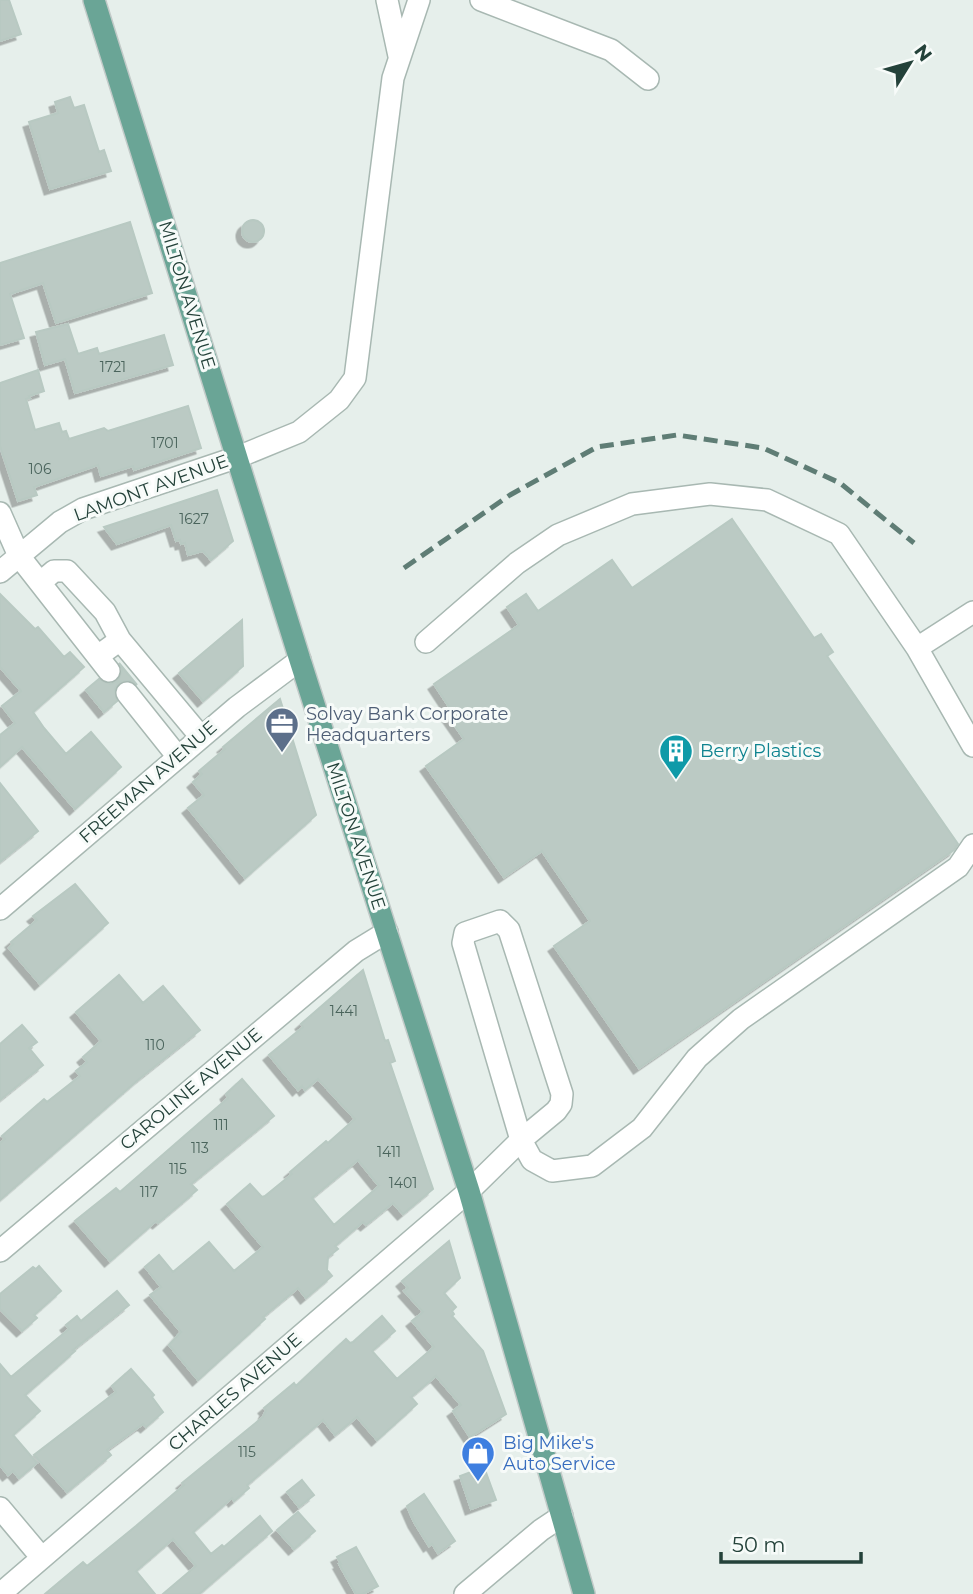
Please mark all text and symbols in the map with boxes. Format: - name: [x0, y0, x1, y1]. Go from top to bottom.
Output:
- north arrow: [875, 28, 945, 98]
- text: N: [909, 40, 937, 66]
- street label: MILTON AVENUE: [154, 218, 220, 372]
- house number: 1721: [100, 358, 126, 376]
- house number: 1701: [151, 434, 179, 452]
- street label: LAMONT AVENUE: [71, 450, 231, 526]
- house number: 106: [29, 460, 52, 478]
- house number: 1627: [179, 510, 209, 528]
- place label: Solvay Bank Corporate Headquarters: [306, 703, 508, 746]
- office icon: Solvay Bank Corporate Headquarters: [263, 705, 301, 754]
- street label: FREEMAN AVENUE: [75, 716, 221, 848]
- building icon: Berry Plastics: [657, 732, 695, 781]
- place label: Berry Plastics: [700, 740, 822, 762]
- street label: MILTON AVENUE: [322, 759, 390, 913]
- house number: 1441: [330, 1002, 358, 1020]
- street label: CAROLINE AVENUE: [116, 1023, 266, 1155]
- house number: 110: [145, 1036, 165, 1054]
- house number: 111: [213, 1116, 229, 1134]
- house number: 113: [191, 1139, 209, 1157]
- house number: 1411: [377, 1143, 401, 1161]
- house number: 115: [169, 1160, 187, 1178]
- house number: 1401: [389, 1174, 417, 1192]
- house number: 117: [140, 1183, 158, 1201]
- street label: CHARLES AVENUE: [164, 1328, 306, 1456]
- place label: Big Mike's Auto Service: [503, 1432, 616, 1475]
- shop icon: Big Mike's Auto Service: [459, 1434, 497, 1483]
- house number: 115: [238, 1443, 256, 1461]
- scale bar: [721, 1520, 861, 1564]
- text: 50 m: [732, 1532, 786, 1557]

